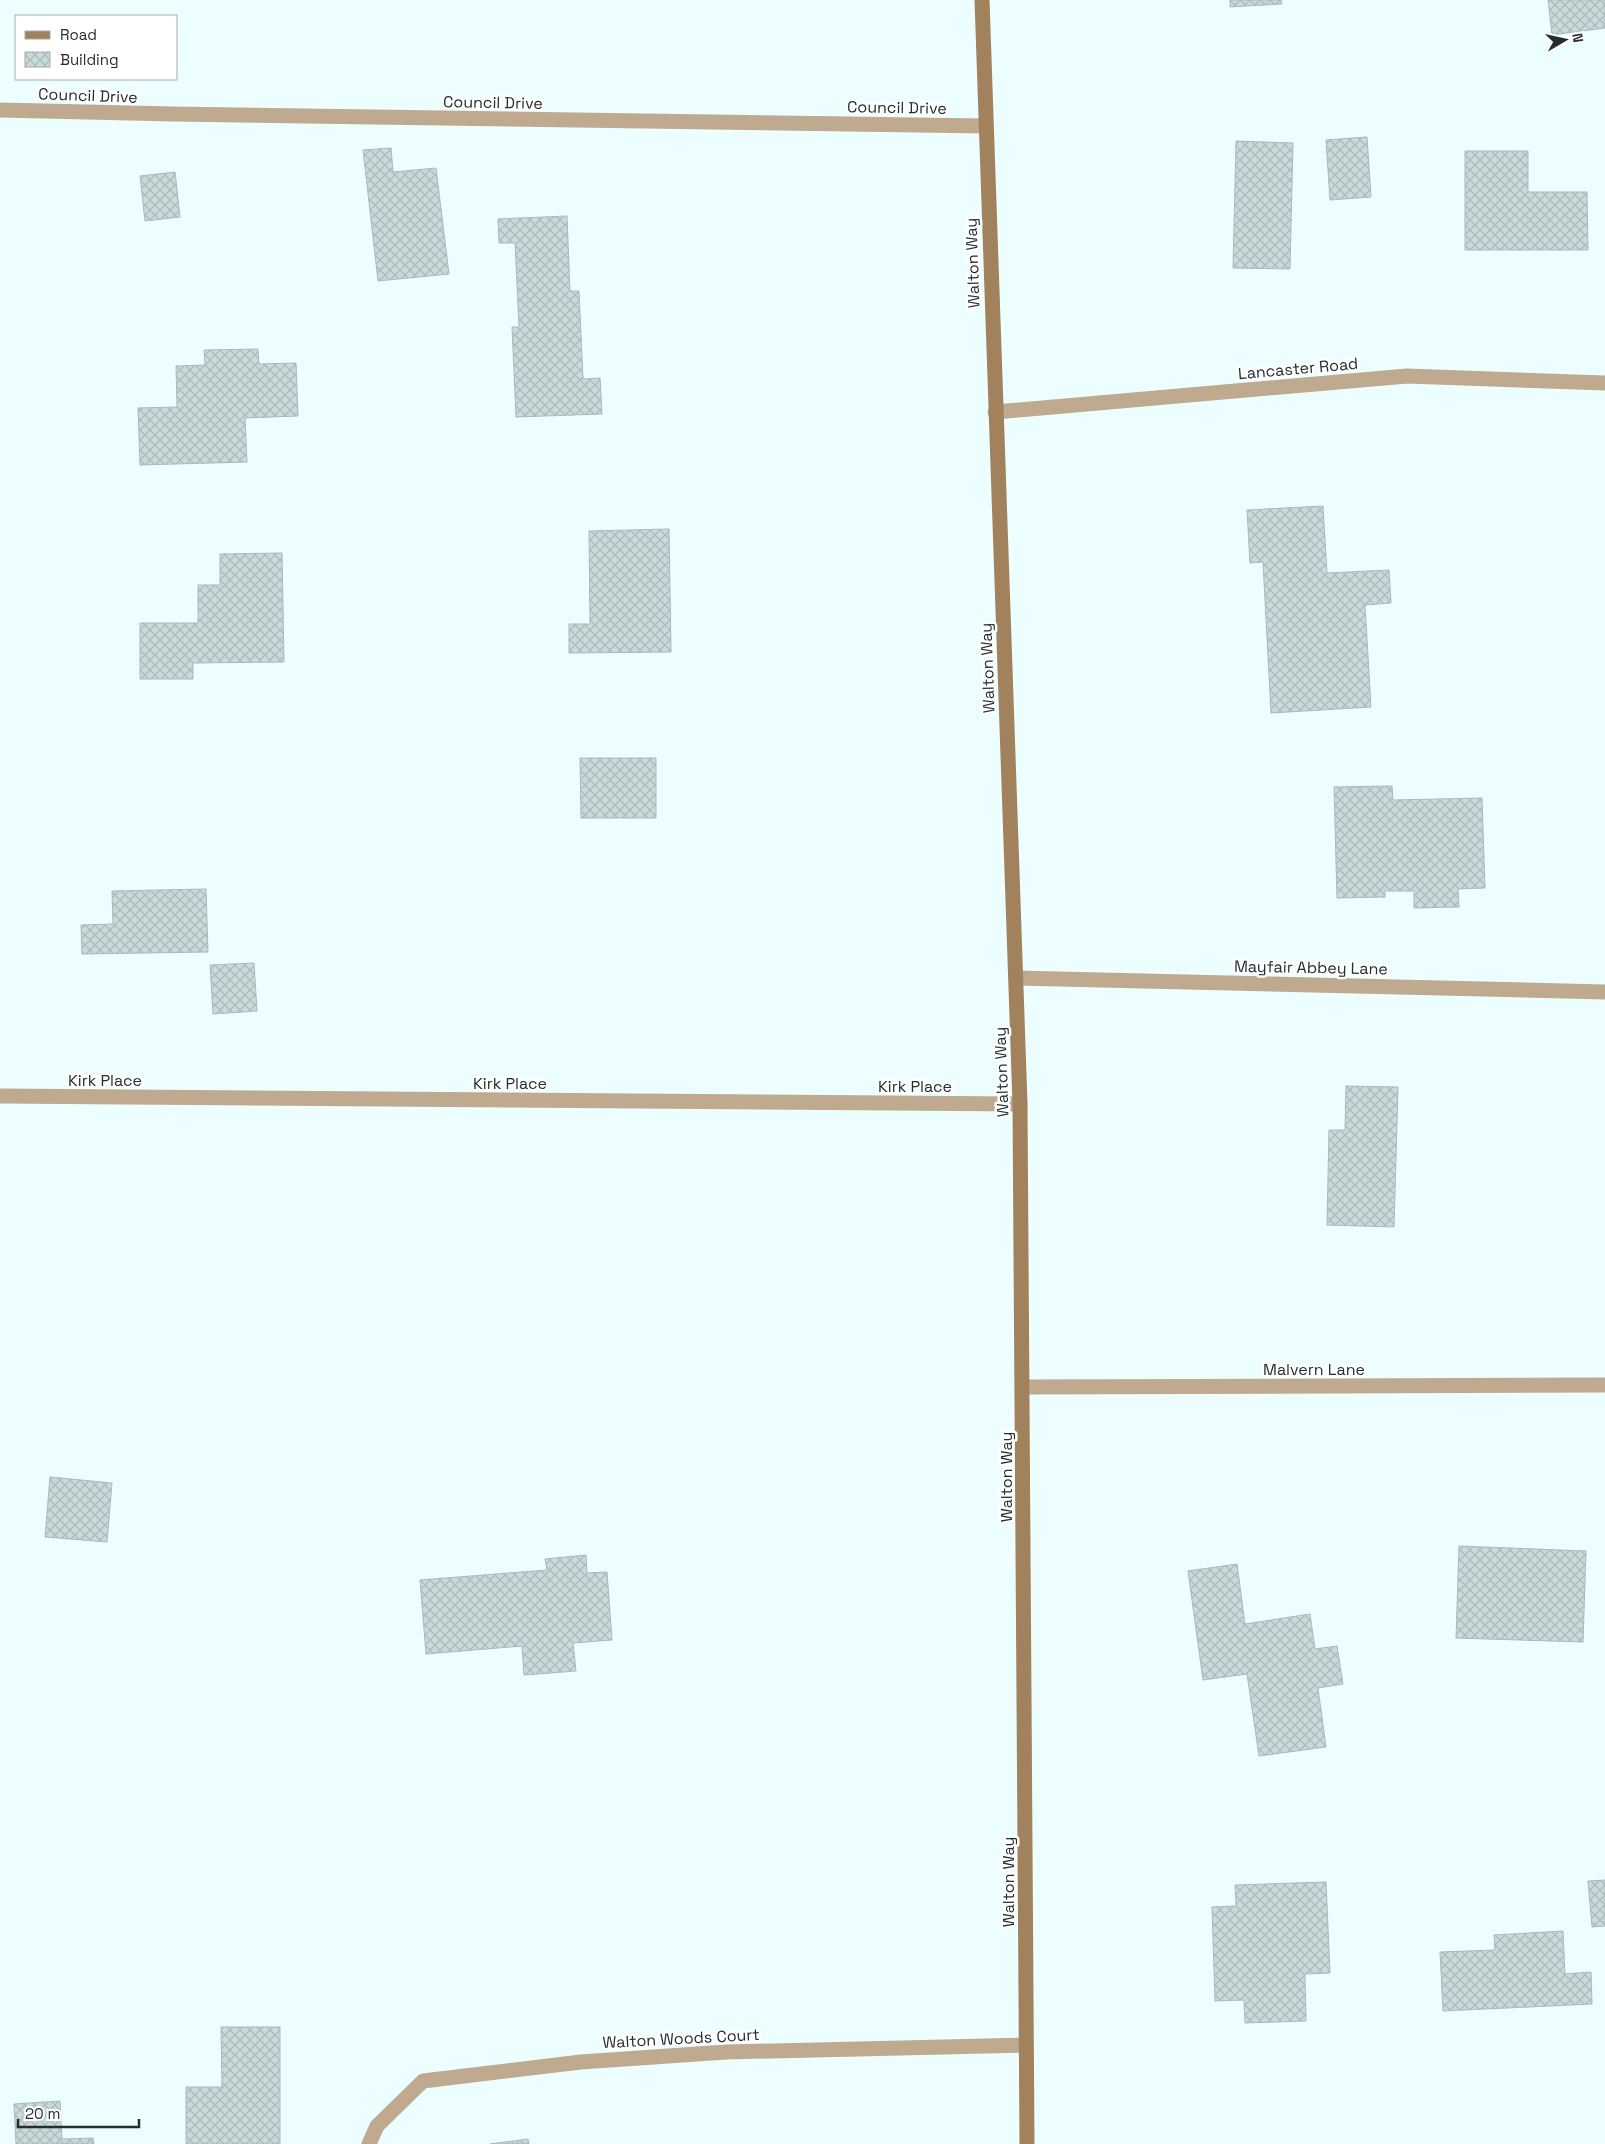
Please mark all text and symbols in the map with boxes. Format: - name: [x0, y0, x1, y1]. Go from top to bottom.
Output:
- legend: [15, 15, 178, 80]
- north arrow: [1540, 15, 1590, 65]
- text: Road: [60, 25, 97, 44]
- text: N: [1568, 32, 1587, 44]
- text: Building: [60, 50, 119, 69]
- street label: Council Drive: [38, 83, 138, 108]
- street label: Council Drive: [443, 91, 543, 114]
- street label: Council Drive: [847, 96, 947, 119]
- street label: Walton Way: [960, 217, 985, 309]
- street label: Lancaster Road: [1237, 353, 1359, 384]
- street label: Walton Way: [975, 622, 1000, 714]
- street label: Mayfair Abbey Lane: [1234, 956, 1388, 979]
- street label: Walton Way: [989, 1026, 1014, 1118]
- street label: Kirk Place: [68, 1070, 142, 1091]
- street label: Kirk Place: [473, 1073, 547, 1094]
- street label: Kirk Place: [878, 1076, 952, 1097]
- street label: Malvern Lane: [1263, 1359, 1365, 1380]
- street label: Walton Way: [996, 1432, 1017, 1522]
- street label: Walton Way: [998, 1837, 1019, 1927]
- street label: Walton Woods Court: [602, 2024, 760, 2053]
- scale bar: [18, 2096, 139, 2128]
- text: 20 m: [25, 2104, 60, 2123]

